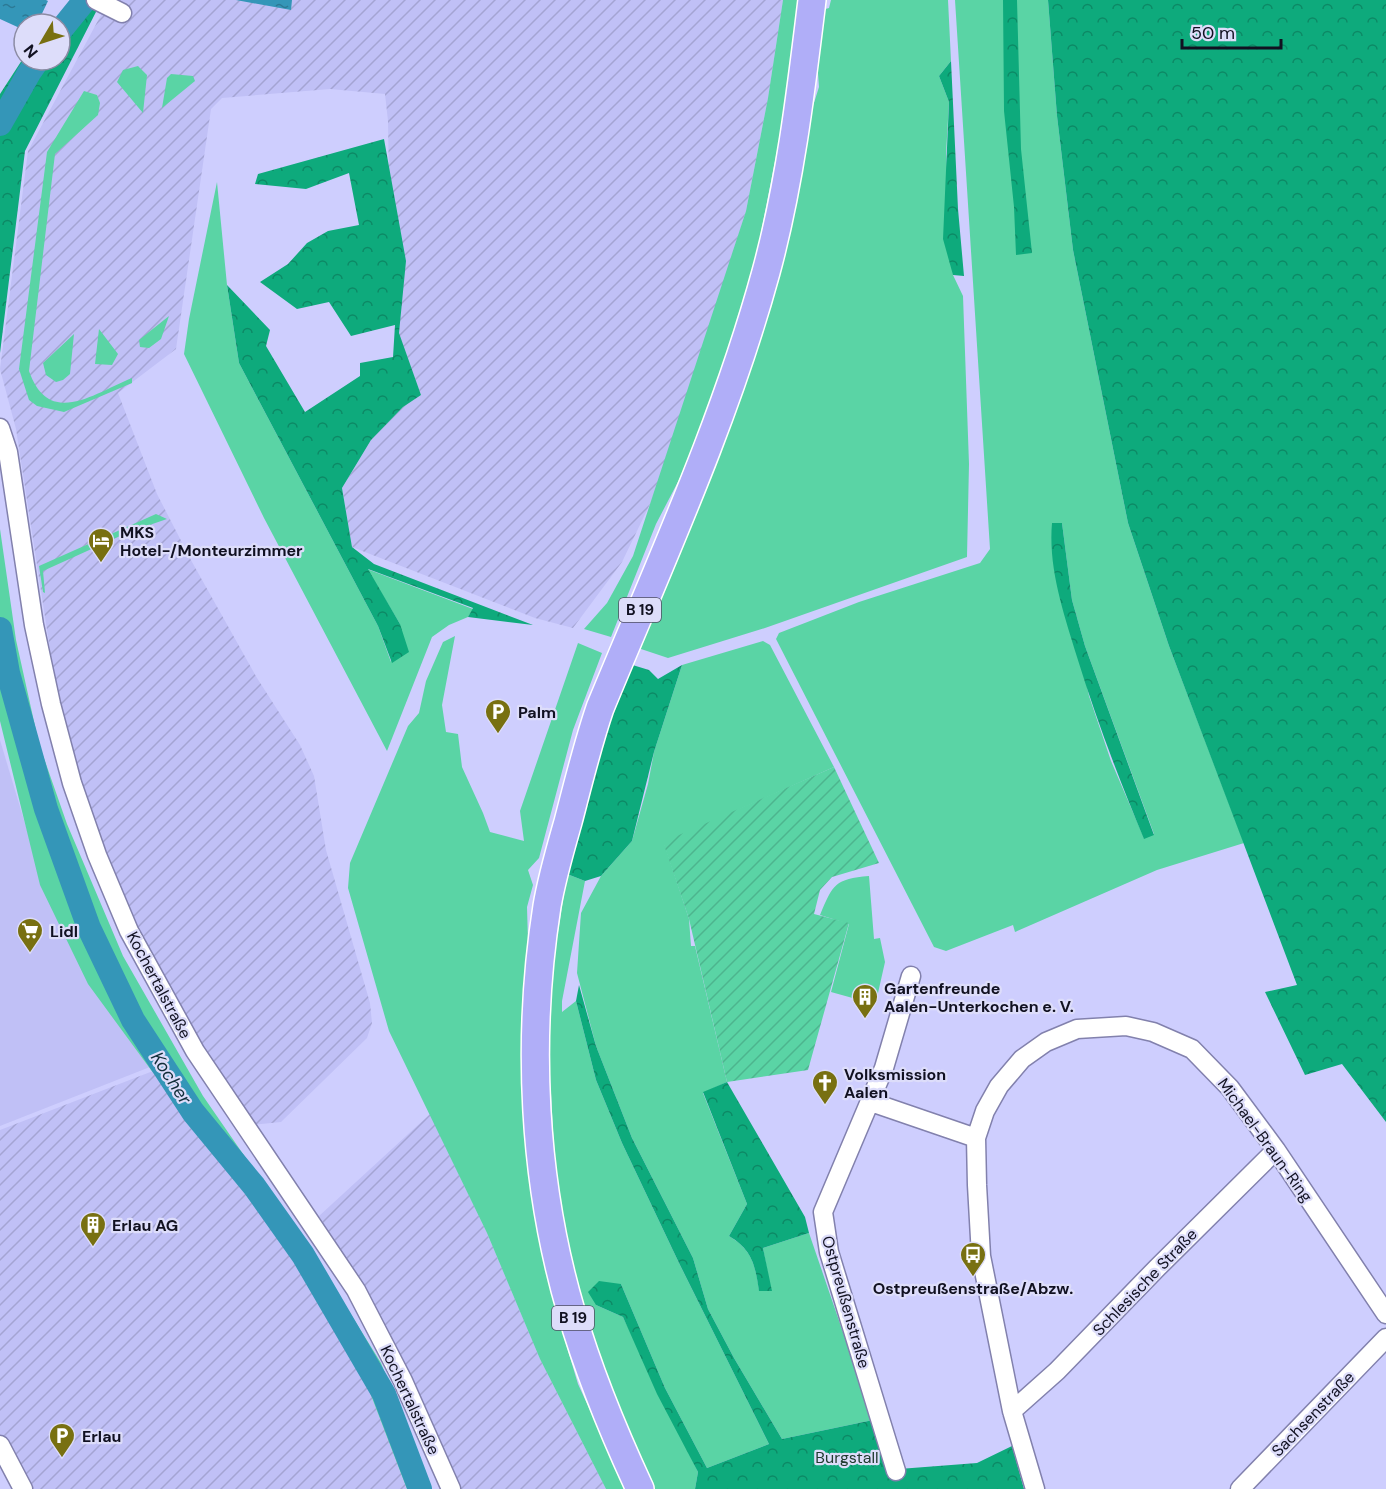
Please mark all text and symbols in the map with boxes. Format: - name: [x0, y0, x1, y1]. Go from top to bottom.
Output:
- north arrow: [12, 12, 72, 72]
- scale bar: [1182, 12, 1281, 50]
- text: 50 m: [1191, 21, 1235, 45]
- text: N: [19, 40, 43, 62]
- place label: MKS Hotel-/Monteurzimmer: [120, 522, 303, 561]
- hotel icon: MKS Hotel-/Monteurzimmer: [86, 526, 116, 564]
- road number: B 19: [619, 598, 661, 622]
- parking icon: Palm: [483, 697, 513, 735]
- place label: Palm: [518, 702, 556, 723]
- supermarket icon: Lidl: [15, 916, 45, 954]
- place label: Lidl: [50, 921, 78, 942]
- street label: Kochertalstraße: [122, 928, 196, 1042]
- place label: Gartenfreunde Aalen-Unterkochen e. V.: [884, 978, 1074, 1017]
- building icon: Gartenfreunde Aalen-Unterkochen e. V.: [850, 982, 880, 1020]
- water label: Kocher: [145, 1047, 198, 1110]
- place label: Volksmission Aalen: [844, 1064, 946, 1103]
- church icon: Volksmission Aalen: [810, 1068, 840, 1106]
- street label: Michael-Braun-Ring: [1213, 1074, 1317, 1206]
- building icon: Erlau AG: [78, 1210, 108, 1248]
- place label: Erlau AG: [112, 1215, 178, 1236]
- street label: Schlesische Straße: [1088, 1224, 1202, 1340]
- street label: Ostpreußenstraße: [817, 1233, 875, 1371]
- bus stop icon: Ostpreußenstraße/Abzw.: [958, 1240, 988, 1278]
- place label: Ostpreußenstraße/Abzw.: [873, 1278, 1073, 1299]
- road number: B 19: [552, 1306, 594, 1330]
- street label: Kochertalstraße: [375, 1342, 445, 1458]
- street label: Sachsenstraße: [1267, 1367, 1359, 1461]
- parking icon: Erlau: [47, 1421, 77, 1459]
- place label: Erlau: [82, 1426, 121, 1447]
- park label: Burgstall: [815, 1447, 879, 1468]

